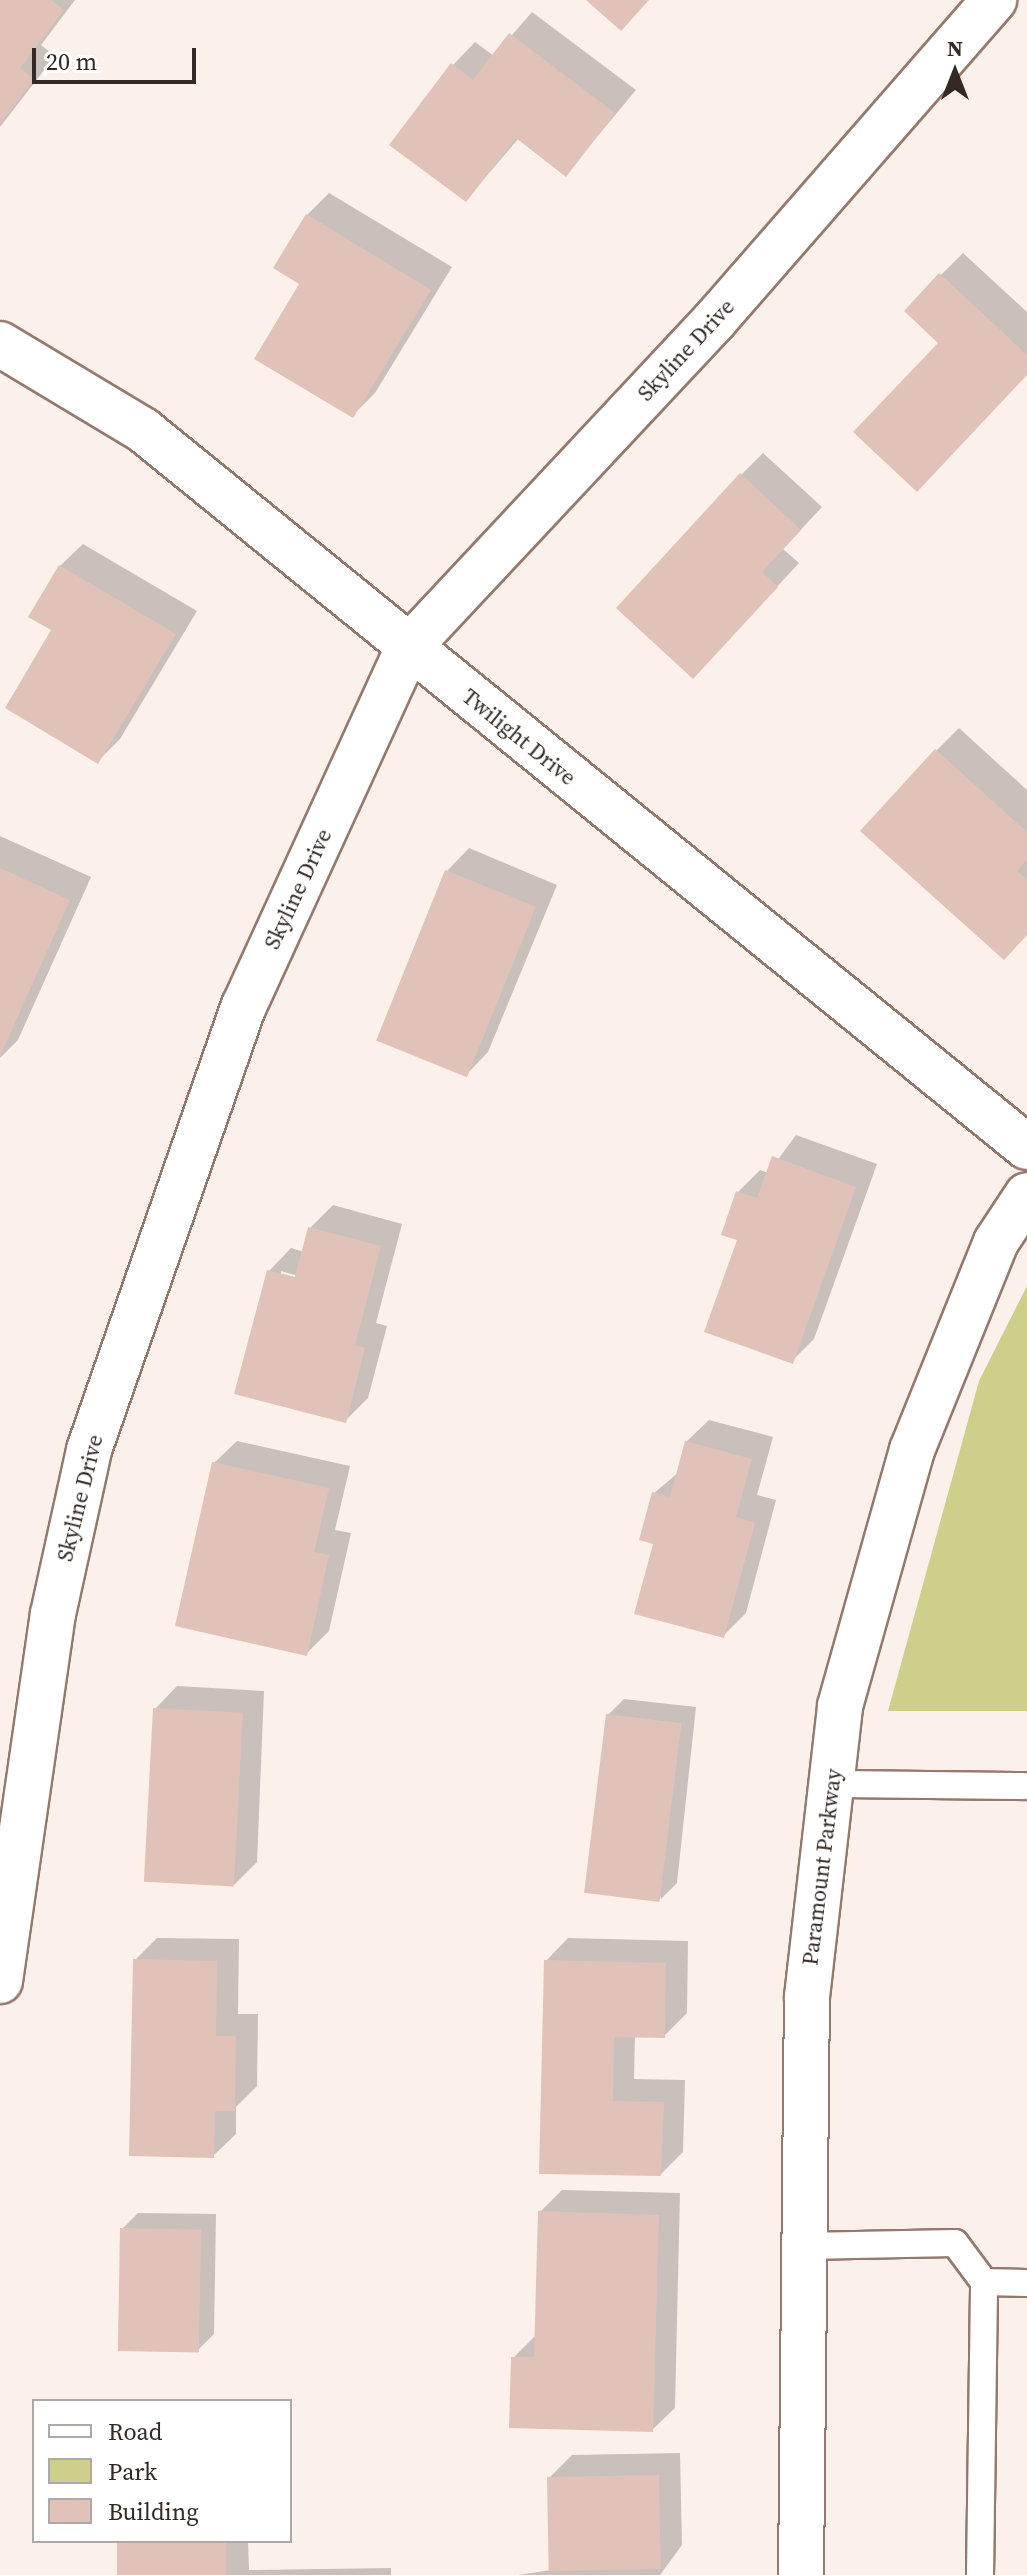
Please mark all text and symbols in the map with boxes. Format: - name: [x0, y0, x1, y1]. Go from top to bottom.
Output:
- scale bar: [36, 32, 200, 82]
- north arrow: [915, 32, 995, 112]
- text: N: [947, 33, 963, 63]
- text: 20 m: [46, 45, 97, 78]
- street label: Skyline Drive: [632, 294, 740, 406]
- street label: Twilight Drive: [457, 683, 581, 791]
- street label: Skyline Drive: [259, 825, 337, 953]
- street label: Skyline Drive: [51, 1432, 109, 1564]
- street label: Paramount Parkway: [797, 1767, 847, 1967]
- legend: [32, 2399, 292, 2543]
- text: Road: [108, 2415, 162, 2448]
- text: Park: [108, 2455, 157, 2488]
- text: Building: [108, 2495, 199, 2528]

